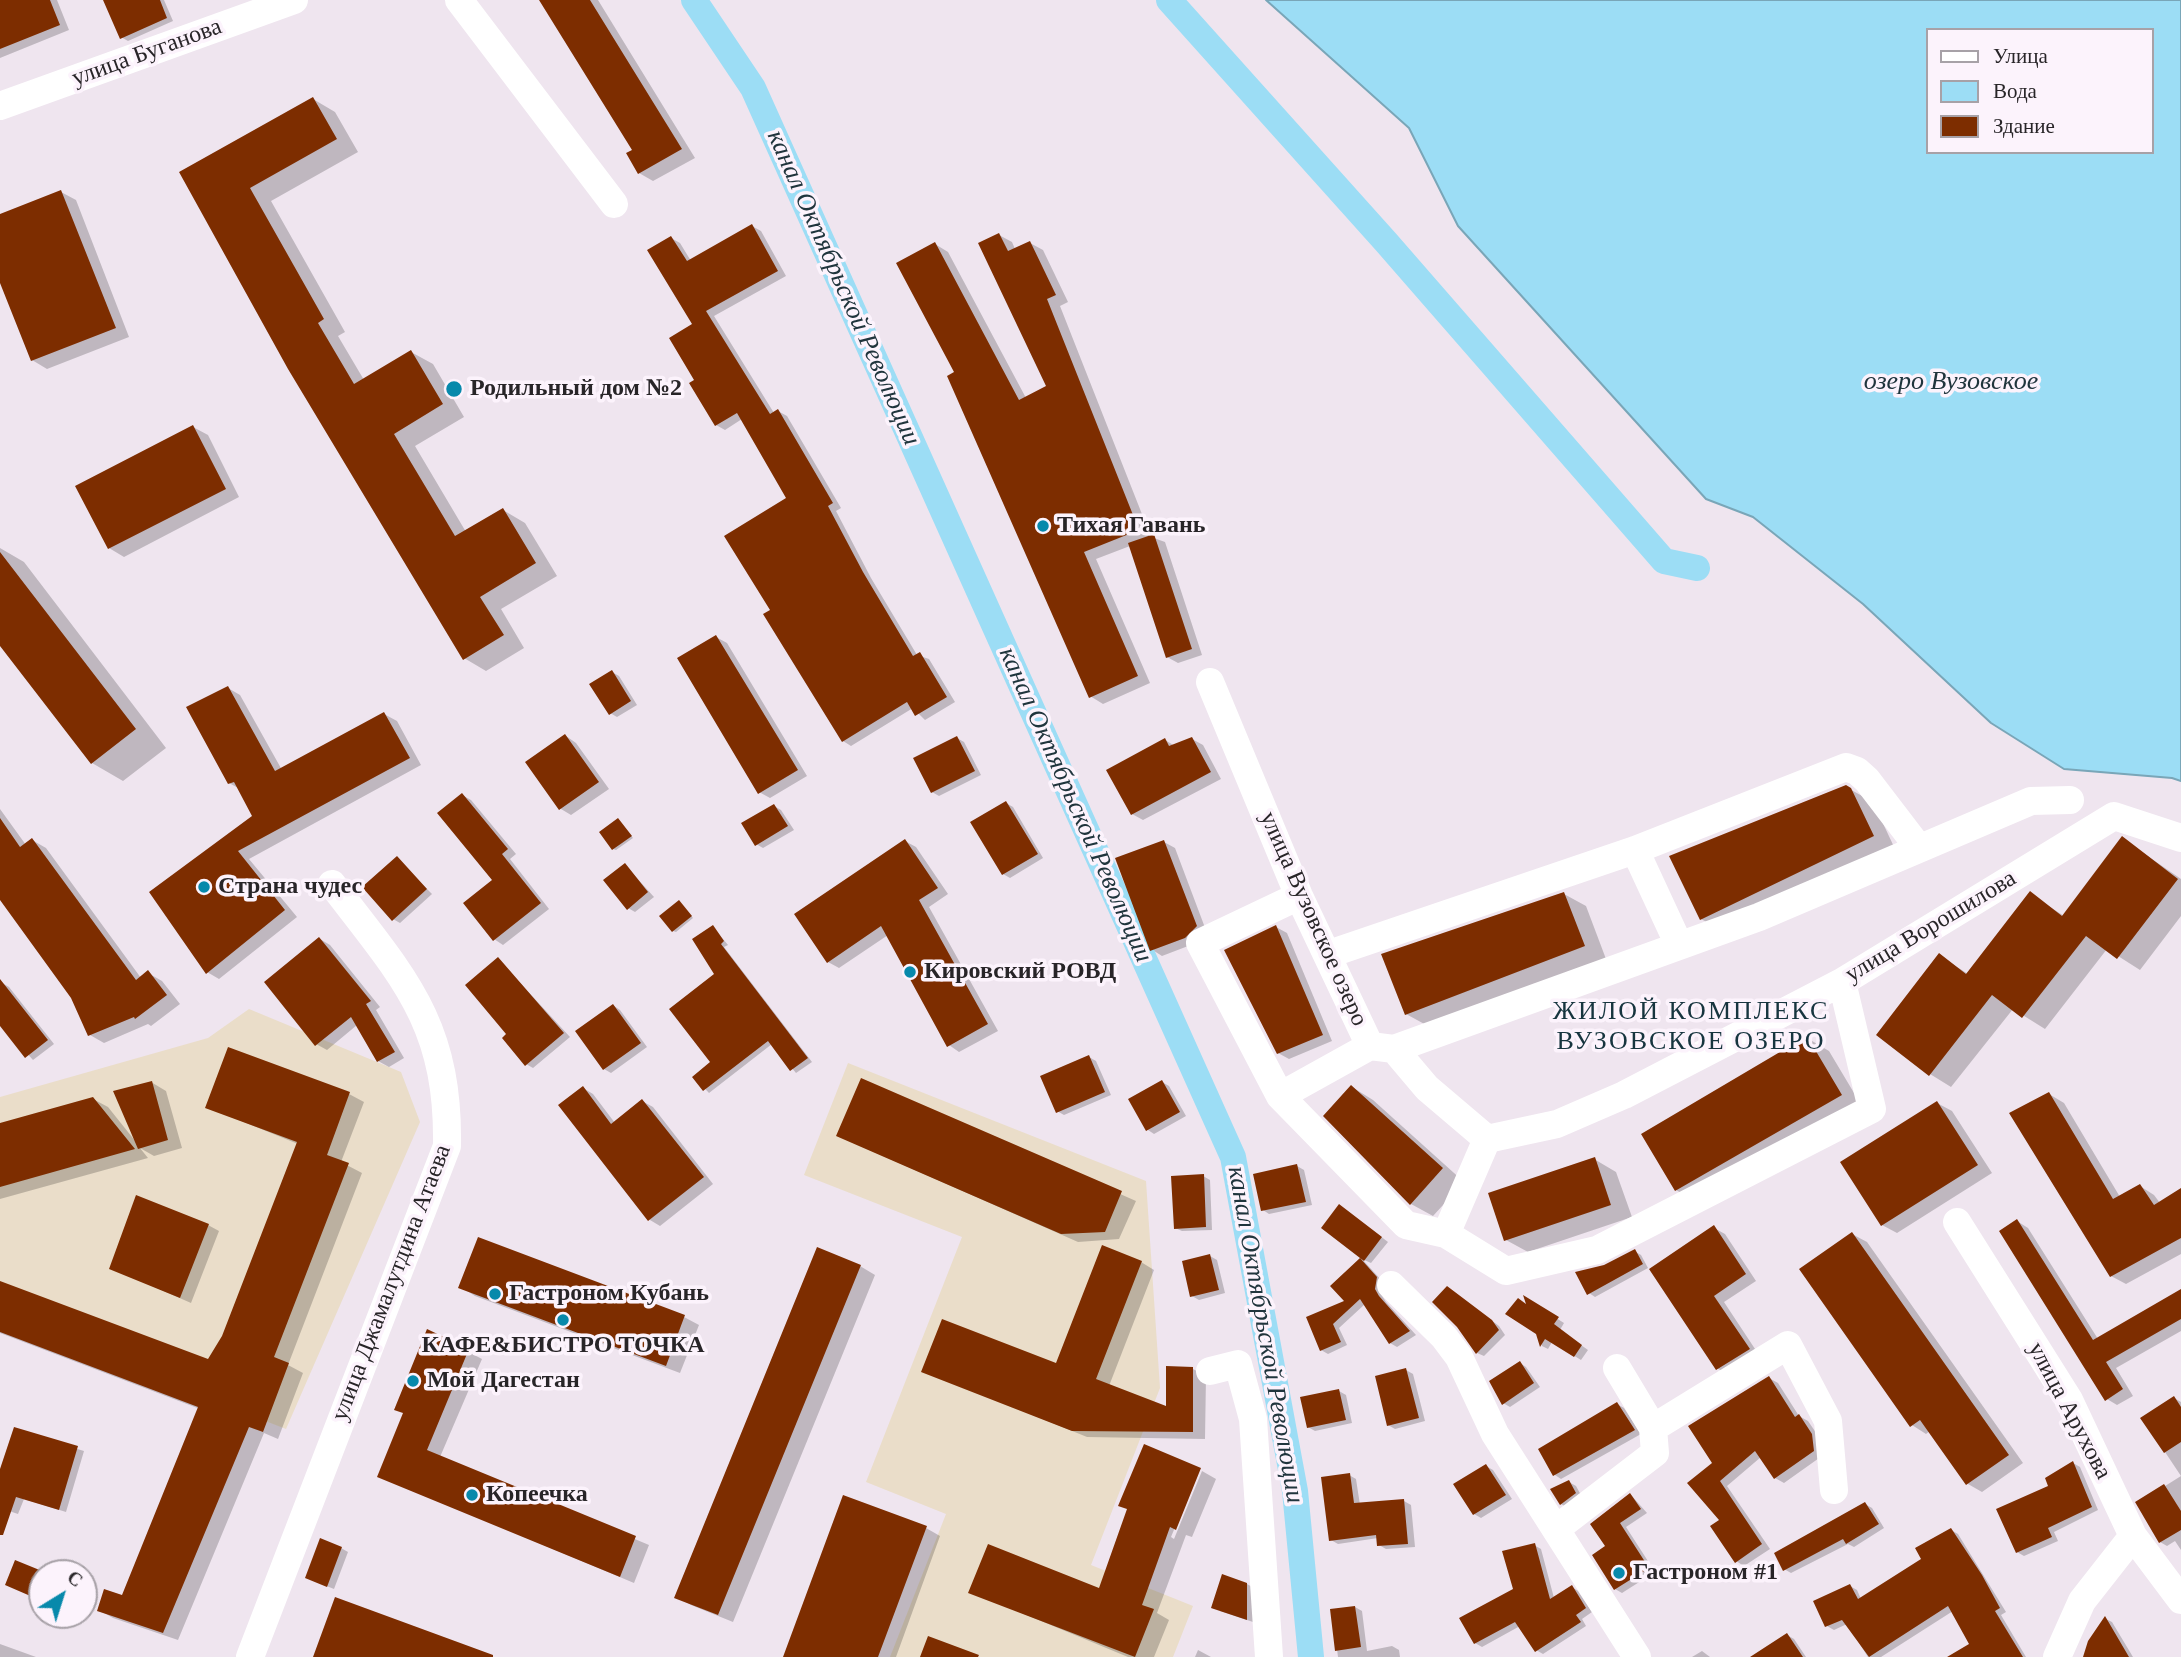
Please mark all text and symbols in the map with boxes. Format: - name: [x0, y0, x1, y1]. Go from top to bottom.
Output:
- street label: улица Буганова: [68, 13, 226, 93]
- legend: [1926, 28, 2153, 154]
- text: Улица: [1993, 44, 2048, 68]
- text: Вода: [1993, 79, 2037, 103]
- text: Здание: [1993, 114, 2055, 138]
- water label: канал Октябрьской Революции: [759, 126, 927, 450]
- water label: озеро Вузовское: [1864, 366, 2038, 398]
- place label: Родильный дом №2: [470, 375, 682, 403]
- marker: Родильный дом №2: [444, 379, 464, 399]
- place label: Тихая Гавань: [1057, 512, 1206, 540]
- marker: Тихая Гавань: [1035, 518, 1051, 534]
- water label: канал Октябрьской Революции: [991, 643, 1159, 967]
- street label: улица Вузовское озеро: [1253, 807, 1373, 1031]
- street label: улица Ворошилова: [1840, 865, 2022, 989]
- place label: Страна чудес: [218, 873, 362, 901]
- marker: Страна чудес: [196, 879, 212, 895]
- place label: Кировский РОВД: [924, 958, 1116, 986]
- marker: Кировский РОВД: [902, 964, 918, 980]
- district label: ЖИЛОЙ КОМПЛЕКС ВУЗОВСКОЕ ОЗЕРО: [1554, 996, 1828, 1058]
- street label: улица Джамалутдина Атаева: [326, 1141, 458, 1425]
- water label: канал Октябрьской Революции: [1220, 1164, 1310, 1506]
- place label: Гастроном Кубань: [509, 1280, 709, 1308]
- marker: Гастроном Кубань: [487, 1286, 503, 1302]
- marker: КАФЕ&БИСТРО ТОЧКА: [555, 1312, 571, 1328]
- place label: КАФЕ&БИСТРО ТОЧКА: [421, 1332, 705, 1360]
- street label: улица Арухова: [2021, 1338, 2117, 1484]
- place label: Мой Дагестан: [427, 1367, 580, 1395]
- marker: Мой Дагестан: [405, 1373, 421, 1389]
- place label: Копеечка: [486, 1481, 588, 1509]
- marker: Копеечка: [464, 1487, 480, 1503]
- north arrow: [28, 1559, 98, 1629]
- place label: Гастроном #1: [1633, 1559, 1778, 1587]
- marker: Гастроном #1: [1611, 1565, 1627, 1581]
- text: С: [63, 1566, 87, 1591]

